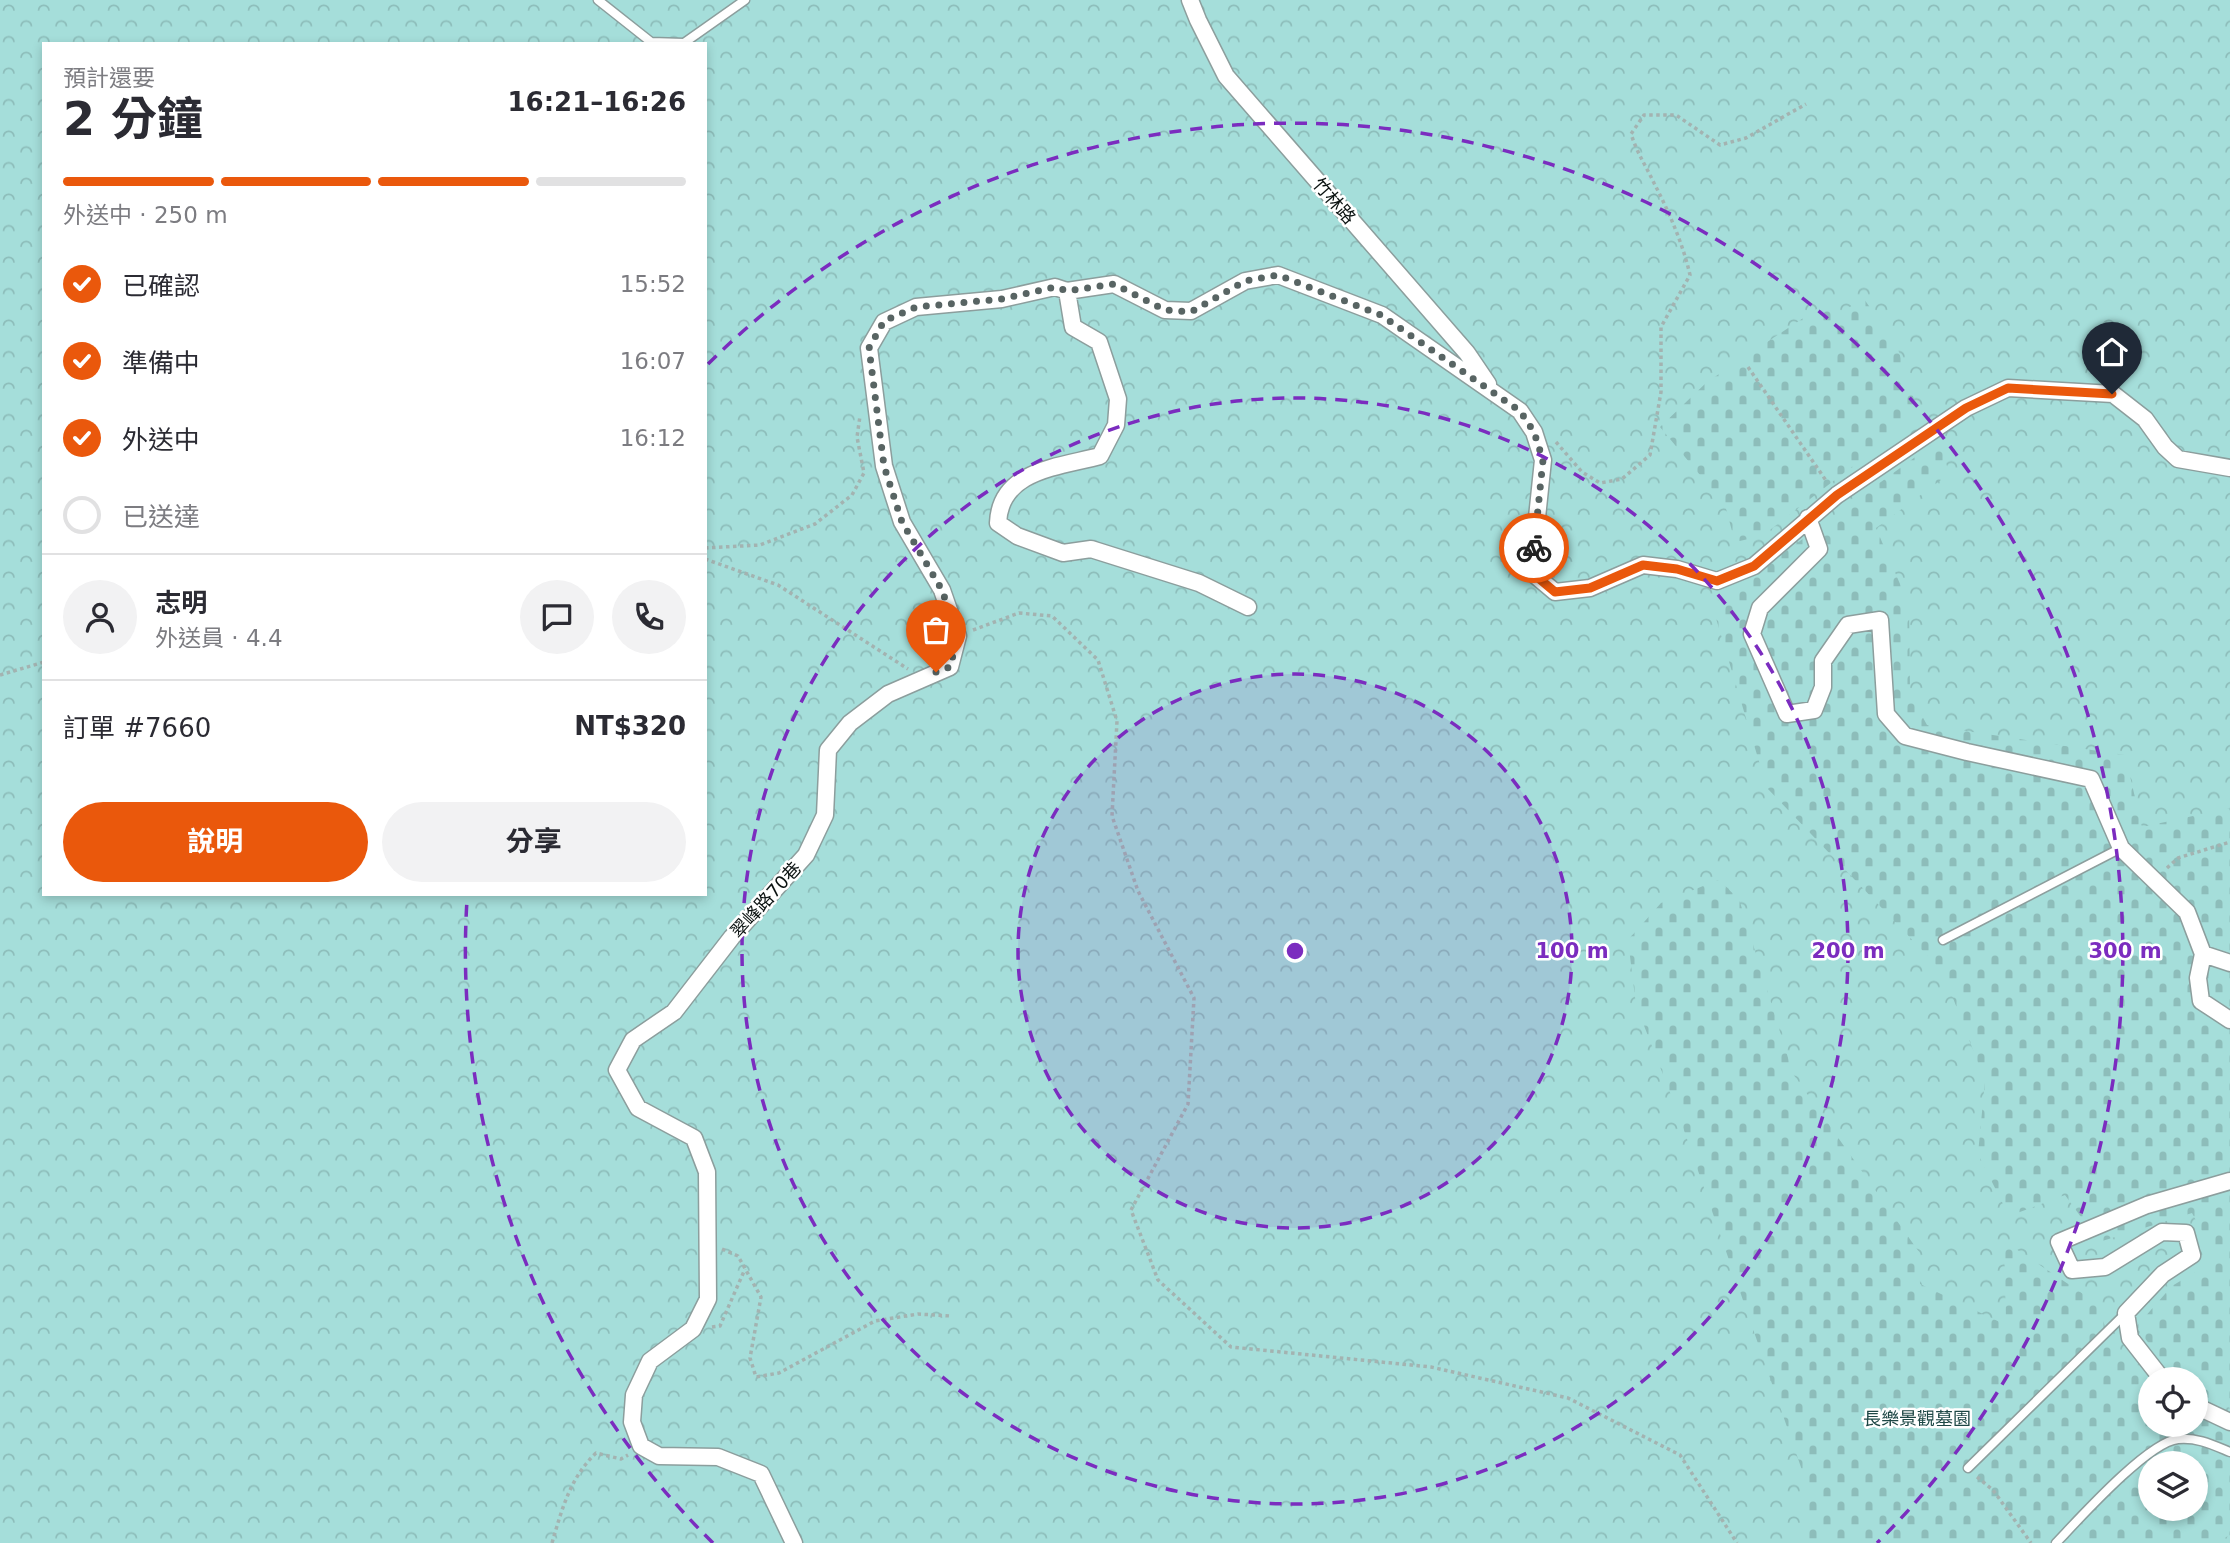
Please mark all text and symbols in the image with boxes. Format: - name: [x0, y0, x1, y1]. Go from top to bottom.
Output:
- text: 預計還要: [63, 65, 155, 91]
- text: 16:21–16:26: [507, 87, 686, 117]
- text: 2 分鐘: [63, 92, 203, 146]
- street label: 竹林路: [1309, 173, 1360, 228]
- text: 外送中 · 250 m: [63, 202, 228, 228]
- icon: check: [63, 265, 101, 303]
- text: 已確認: [122, 271, 200, 301]
- text: 15:52: [620, 271, 686, 297]
- pin: [2082, 322, 2142, 394]
- icon: home: [2093, 333, 2131, 371]
- icon: check: [63, 342, 101, 380]
- text: 準備中: [122, 348, 200, 378]
- text: 16:07: [620, 348, 686, 374]
- icon: check: [63, 419, 101, 457]
- text: 外送中: [122, 425, 200, 455]
- text: 16:12: [620, 425, 686, 451]
- text: 已送達: [122, 502, 200, 532]
- courier: [1499, 513, 1569, 583]
- icon: bike: [1515, 529, 1553, 567]
- button: person: [63, 580, 137, 654]
- button: chat: [520, 580, 594, 654]
- button: phone: [612, 580, 686, 654]
- text: 志明: [155, 588, 207, 618]
- pin: [906, 600, 966, 672]
- icon: bag: [917, 611, 955, 649]
- text: 外送員 · 4.4: [155, 625, 283, 651]
- text: NT$320: [574, 711, 686, 741]
- text: 訂單 #7660: [63, 713, 211, 743]
- button: 說明: [63, 802, 368, 882]
- button: 分享: [382, 802, 686, 882]
- street label: 翠峰路70巷: [726, 857, 805, 942]
- centre of rings: [1283, 939, 1307, 963]
- text: 100 m: [1535, 939, 1609, 963]
- text: 200 m: [1811, 939, 1885, 963]
- text: 300 m: [2088, 939, 2162, 963]
- map controls: [2138, 1367, 2208, 1521]
- button: locate: [2138, 1367, 2208, 1437]
- park label: 長樂景觀墓園: [1863, 1408, 1971, 1429]
- button: layers: [2138, 1451, 2208, 1521]

